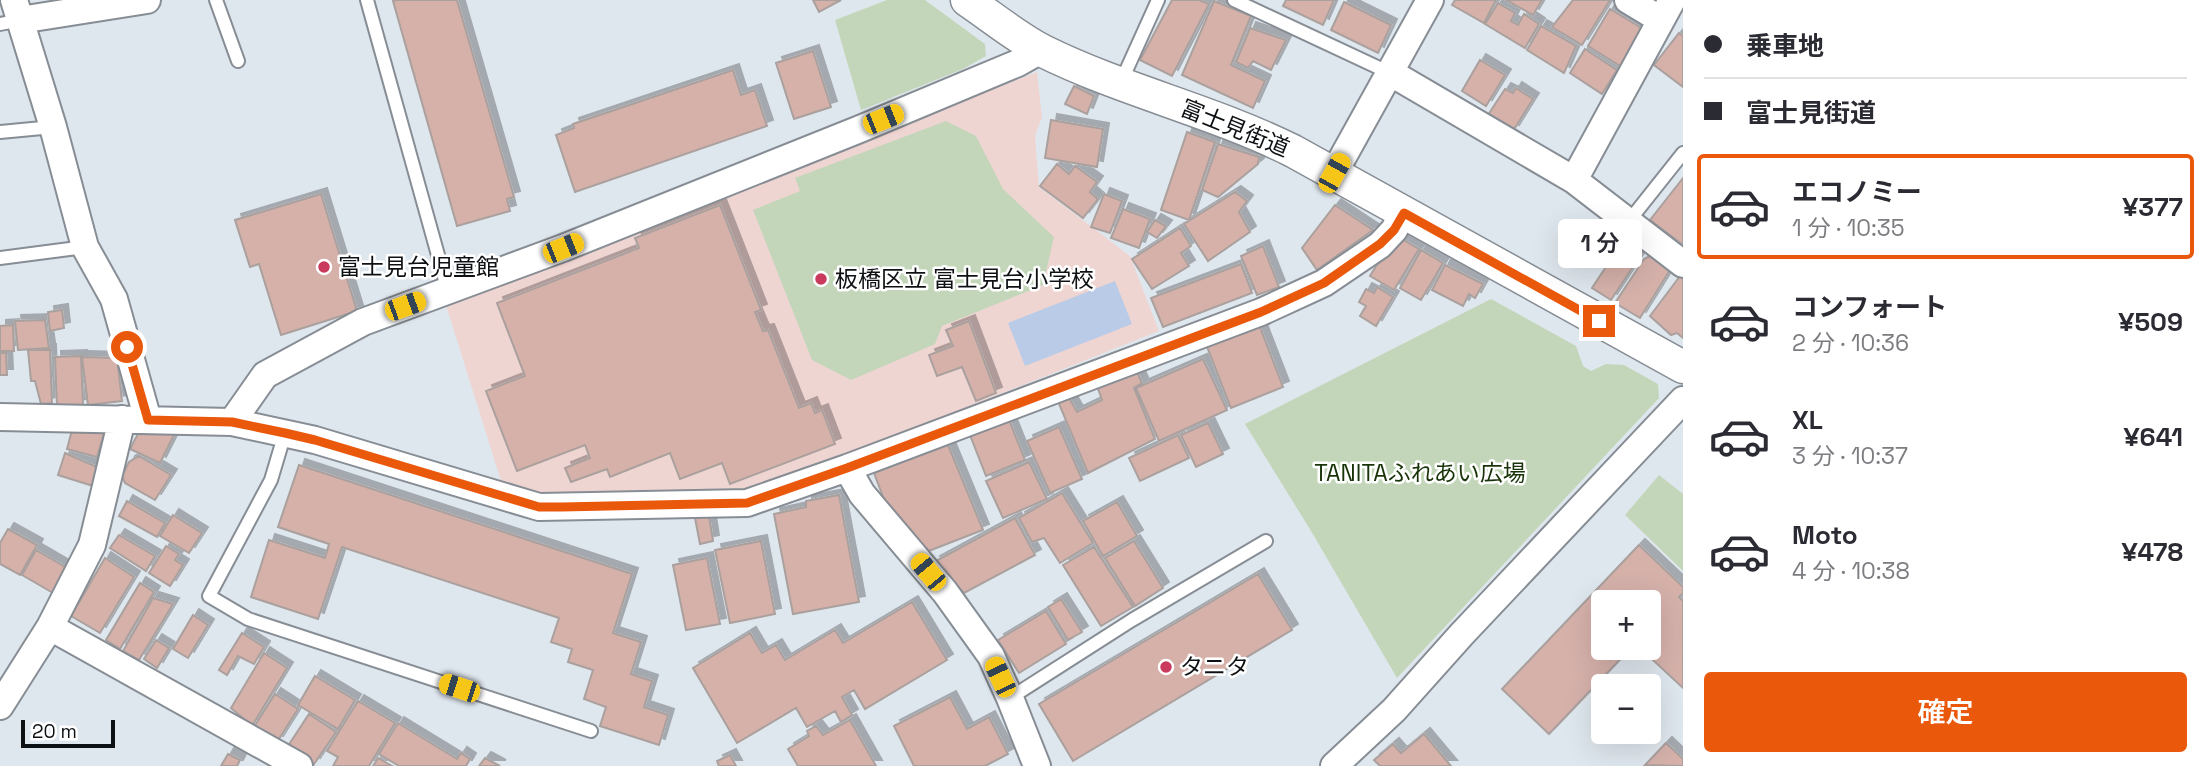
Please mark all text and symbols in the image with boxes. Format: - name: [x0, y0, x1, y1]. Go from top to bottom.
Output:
- text: 乗車地: [1746, 29, 1824, 63]
- street label: 富士見街道: [1176, 93, 1294, 163]
- text: 富士見街道: [1746, 96, 1876, 130]
- car: [860, 101, 907, 137]
- car: [1315, 150, 1354, 196]
- icon: car: [1708, 175, 1771, 238]
- text: エコノミー: [1792, 175, 1922, 209]
- text: ¥377: [2122, 190, 2183, 224]
- text: 1 分 · 10:35: [1792, 213, 1905, 243]
- callout: 1 分: [1557, 219, 1641, 268]
- text: 1 分: [1580, 228, 1620, 258]
- car: [540, 230, 587, 266]
- place label: 富士見台児童館: [338, 252, 499, 282]
- marker: 富士見台児童館: [316, 259, 332, 275]
- place label: 板橋区立 富士見台小学校: [835, 264, 1094, 294]
- marker: 板橋区立 富士見台小学校: [813, 271, 829, 287]
- car: [382, 289, 429, 323]
- icon: car: [1708, 290, 1771, 353]
- text: コンフォート: [1792, 290, 1947, 324]
- route end: [1583, 305, 1615, 337]
- text: ¥509: [2118, 305, 2183, 339]
- text: 2 分 · 10:36: [1792, 328, 1909, 358]
- route start: [111, 331, 143, 363]
- text: XL: [1792, 403, 1823, 437]
- icon: car: [1708, 405, 1771, 468]
- text: ¥641: [2124, 420, 2183, 454]
- text: 3 分 · 10:37: [1792, 441, 1908, 471]
- park label: TANITAふれあい広場: [1314, 458, 1526, 488]
- text: Moto: [1792, 518, 1858, 552]
- icon: car: [1708, 520, 1771, 583]
- text: ¥478: [2121, 535, 2183, 569]
- car: [907, 549, 950, 595]
- text: 4 分 · 10:38: [1792, 556, 1910, 586]
- map controls: [1591, 590, 1661, 744]
- button: +: [1591, 590, 1661, 660]
- place label: タニタ: [1180, 652, 1249, 682]
- car: [982, 654, 1019, 700]
- marker: タニタ: [1158, 659, 1174, 675]
- car: [436, 672, 483, 704]
- button: 確定: [1704, 672, 2187, 752]
- button: −: [1591, 674, 1661, 744]
- scale bar: [21, 717, 116, 749]
- text: 20 m: [32, 719, 77, 744]

